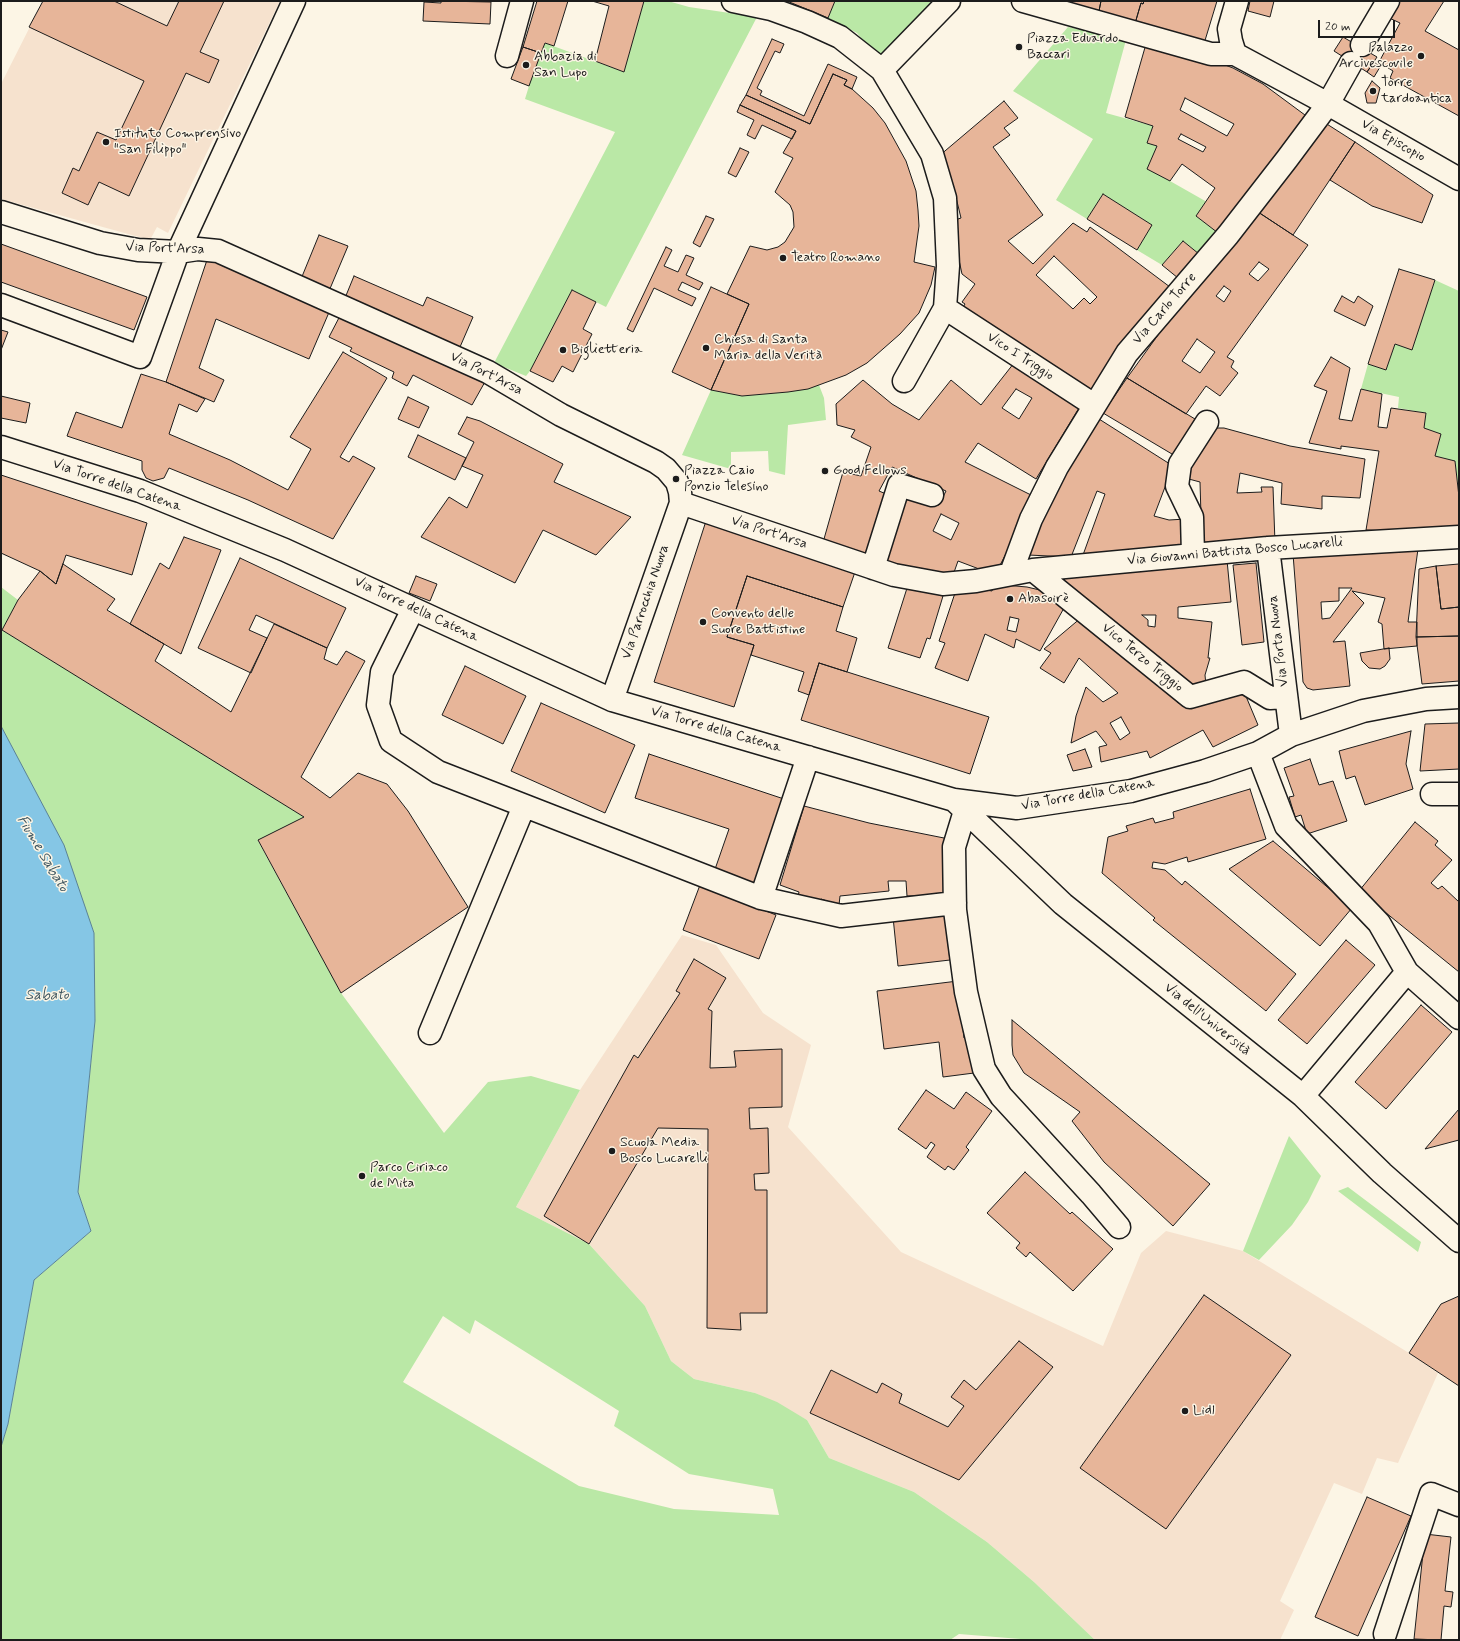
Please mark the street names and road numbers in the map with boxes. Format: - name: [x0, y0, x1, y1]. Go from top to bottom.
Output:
- street label: Via Episcopio: [1358, 116, 1428, 166]
- street label: Via Port'Arsa: [125, 239, 205, 259]
- street label: Via Carlo Torre: [1129, 270, 1201, 348]
- street label: Vico I Triggio: [983, 329, 1057, 385]
- street label: Via Port'Arsa: [447, 349, 525, 399]
- street label: Via Torre della Catena: [50, 456, 184, 516]
- street label: Via Port'Arsa: [729, 513, 809, 553]
- street label: Via Giovanni Battista Bosco Lucarelli: [1126, 534, 1344, 570]
- street label: Via Parrocchia Nuova: [618, 542, 674, 662]
- street label: Via Torre della Catena: [351, 574, 481, 646]
- street label: Via Porta Nuova: [1265, 594, 1293, 688]
- street label: Vico Terzo Triggio: [1098, 620, 1186, 696]
- street label: Via Torre della Catena: [649, 703, 783, 757]
- street label: Via Torre della Catena: [1020, 775, 1156, 815]
- street label: Via dell'Università: [1160, 980, 1254, 1060]

